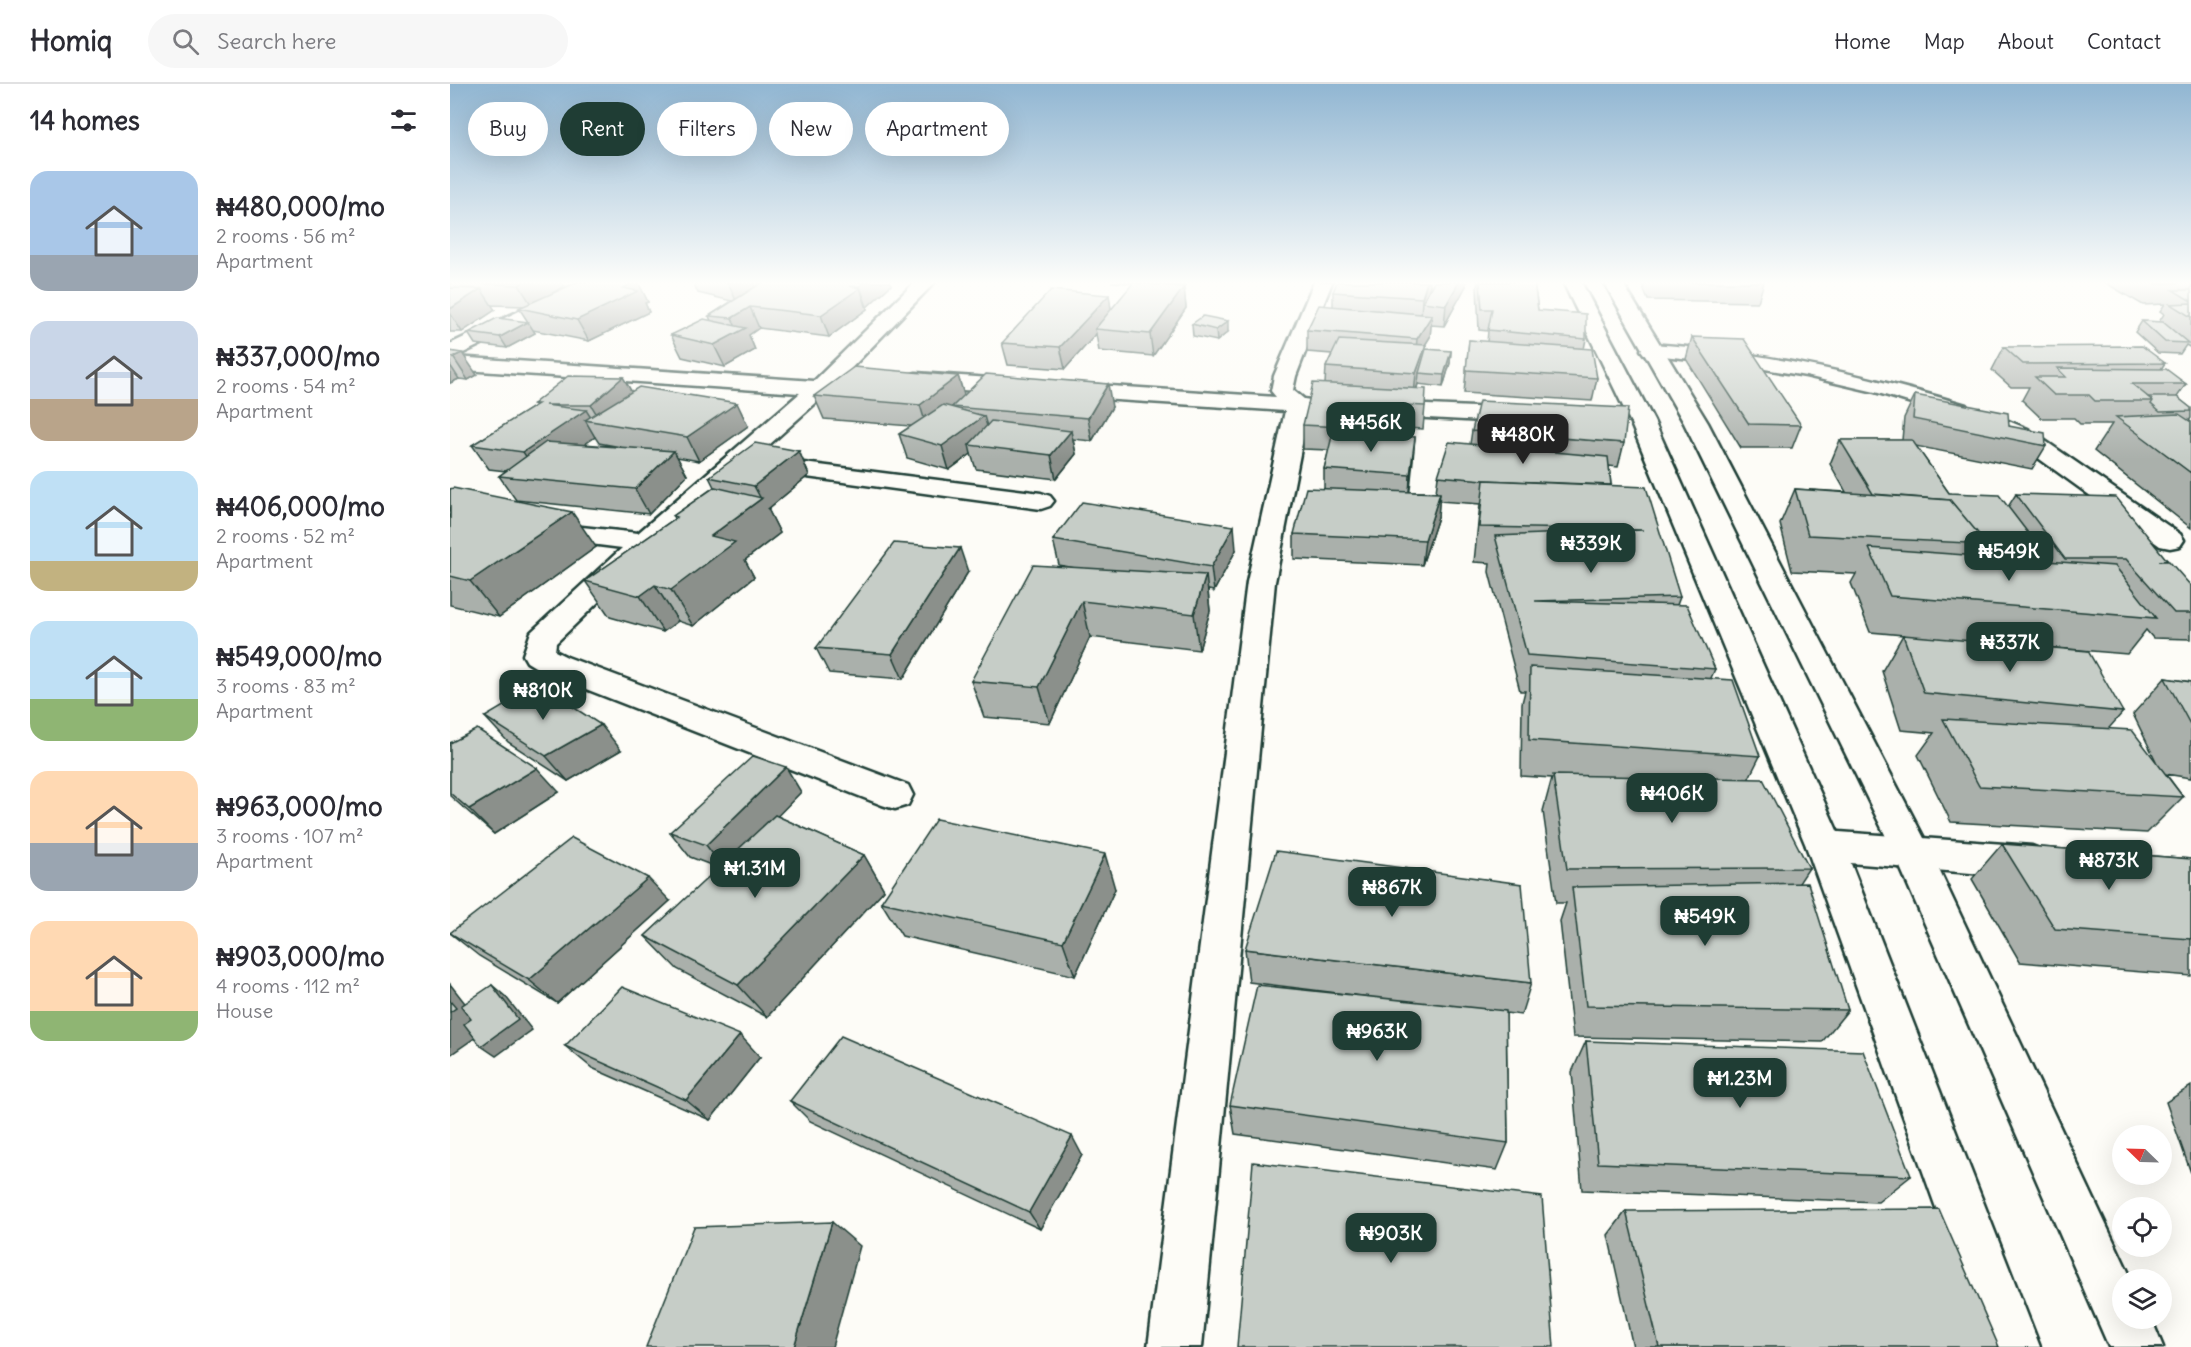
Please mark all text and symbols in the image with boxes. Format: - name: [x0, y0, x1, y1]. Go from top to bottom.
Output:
- search box: [148, 14, 568, 68]
- text: Homiq: [30, 23, 112, 59]
- icon: search: [169, 25, 202, 58]
- text: Search here: [217, 27, 336, 55]
- text: Home: [1834, 28, 1891, 55]
- text: Map: [1924, 28, 1965, 55]
- text: About: [1998, 28, 2054, 55]
- text: Contact: [2087, 28, 2161, 55]
- chip: Buy: [468, 102, 548, 156]
- chip: Rent: [560, 102, 645, 156]
- chip: Filters: [657, 102, 757, 156]
- chip: New: [769, 102, 853, 156]
- chip: Apartment: [865, 102, 1009, 156]
- text: 14 homes: [30, 104, 140, 137]
- icon: filters: [387, 104, 420, 137]
- text: ₦480,000/mo: [216, 190, 385, 223]
- icon: home: [78, 195, 150, 267]
- text: 2 rooms · 56 m²: [216, 223, 356, 248]
- text: Apartment: [216, 248, 313, 273]
- text: ₦337,000/mo: [216, 340, 380, 373]
- icon: home: [78, 345, 150, 417]
- text: 2 rooms · 54 m²: [216, 373, 356, 398]
- text: Apartment: [216, 398, 313, 423]
- pin: ₦456K: [1329, 402, 1413, 453]
- text: ₦456K: [1340, 409, 1402, 434]
- pin: ₦480K: [1481, 414, 1565, 465]
- text: ₦480K: [1491, 421, 1555, 446]
- text: ₦406,000/mo: [216, 490, 385, 523]
- icon: home: [78, 495, 150, 567]
- text: 2 rooms · 52 m²: [216, 523, 355, 548]
- pin: ₦339K: [1549, 523, 1633, 574]
- text: ₦339K: [1560, 530, 1622, 555]
- pin: ₦549K: [1967, 531, 2051, 582]
- text: ₦549K: [1978, 538, 2040, 563]
- text: Apartment: [216, 548, 313, 573]
- pin: ₦337K: [1968, 622, 2052, 673]
- text: ₦337K: [1980, 629, 2040, 654]
- text: ₦549,000/mo: [216, 640, 382, 673]
- icon: home: [78, 645, 150, 717]
- pin: ₦810K: [501, 670, 585, 721]
- text: 3 rooms · 83 m²: [216, 673, 356, 698]
- text: ₦810K: [513, 677, 573, 702]
- text: Apartment: [216, 698, 313, 723]
- pin: ₦406K: [1630, 773, 1714, 824]
- text: ₦406K: [1640, 780, 1704, 805]
- text: ₦963,000/mo: [216, 790, 383, 823]
- icon: home: [78, 795, 150, 867]
- text: 3 rooms · 107 m²: [216, 823, 364, 848]
- pin: ₦873K: [2067, 840, 2151, 891]
- text: ₦873K: [2079, 847, 2139, 872]
- text: Apartment: [216, 848, 313, 873]
- pin: ₦1.31M: [706, 848, 804, 899]
- text: ₦1.31M: [724, 855, 786, 880]
- pin: ₦867K: [1350, 867, 1434, 918]
- text: ₦867K: [1362, 874, 1422, 899]
- pin: ₦549K: [1663, 896, 1747, 947]
- text: ₦549K: [1674, 903, 1736, 928]
- text: ₦903,000/mo: [216, 940, 385, 973]
- icon: home: [78, 945, 150, 1017]
- text: 4 rooms · 112 m²: [216, 973, 360, 998]
- text: House: [216, 998, 273, 1023]
- pin: ₦963K: [1335, 1011, 1419, 1062]
- text: ₦963K: [1346, 1018, 1408, 1043]
- pin: ₦1.23M: [1691, 1058, 1789, 1109]
- text: ₦1.23M: [1707, 1065, 1773, 1090]
- north arrow: [2112, 1125, 2172, 1185]
- map controls: [2112, 1125, 2172, 1329]
- button: locate: [2112, 1197, 2172, 1257]
- pin: ₦903K: [1349, 1213, 1433, 1264]
- text: ₦903K: [1360, 1220, 1422, 1245]
- button: layers: [2112, 1269, 2172, 1329]

